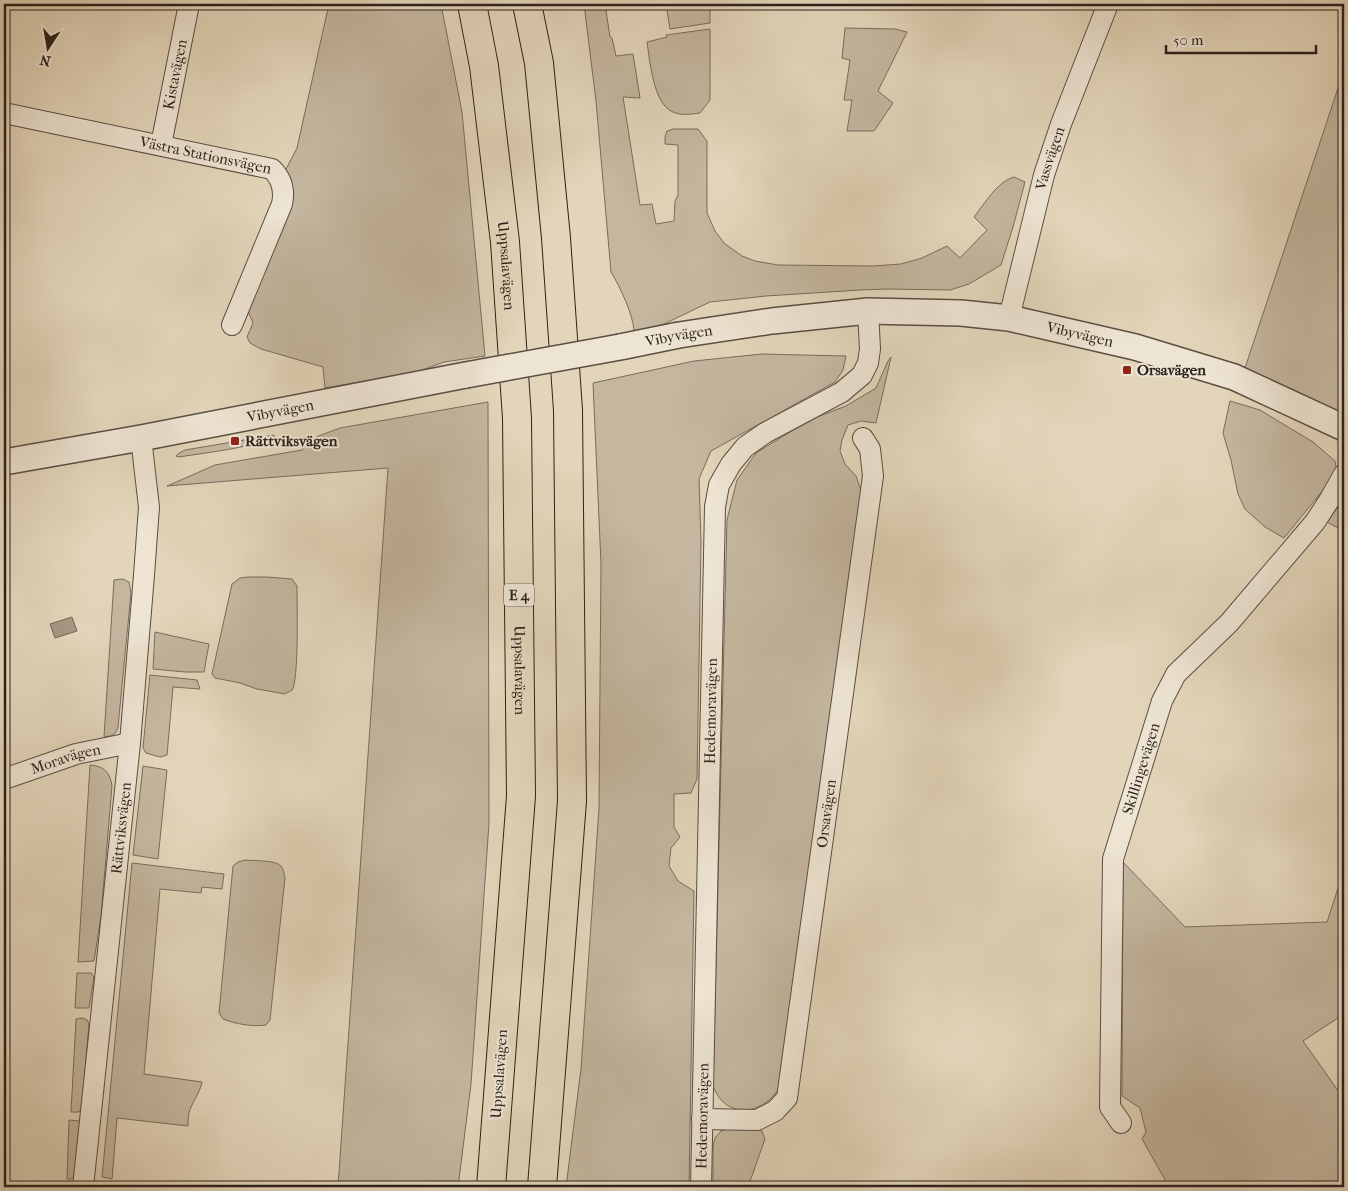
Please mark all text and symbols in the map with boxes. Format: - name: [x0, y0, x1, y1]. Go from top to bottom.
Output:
- north arrow: [22, 22, 72, 72]
- scale bar: [1166, 22, 1316, 54]
- text: 50 m: [1173, 31, 1204, 49]
- street label: Kistavägen: [159, 37, 191, 111]
- text: N: [38, 51, 52, 70]
- street label: Vassvägen: [1031, 124, 1069, 193]
- street label: Västra Stationsvägen: [137, 132, 273, 178]
- street label: Uppsalavägen: [494, 220, 519, 311]
- street label: Vibyvägen: [1044, 318, 1115, 351]
- street label: Vibyvägen: [643, 321, 714, 351]
- place label: Orsavägen: [1137, 361, 1206, 379]
- marker: Orsavägen: [1121, 364, 1133, 376]
- street label: Vibyvägen: [244, 396, 316, 426]
- place label: Rättviksvägen: [245, 432, 338, 450]
- marker: Rättviksvägen: [229, 435, 241, 447]
- road number: E 4: [504, 584, 534, 606]
- street label: Uppsalavägen: [510, 625, 529, 715]
- street label: Hedemoravägen: [701, 658, 721, 764]
- street label: Skillingevägen: [1118, 720, 1164, 817]
- street label: Moravägen: [28, 740, 103, 778]
- street label: Orsavägen: [813, 778, 840, 849]
- street label: Rättviksvägen: [107, 781, 135, 875]
- street label: Uppsalavägen: [487, 1028, 511, 1119]
- street label: Hedemoravägen: [692, 1062, 713, 1169]

